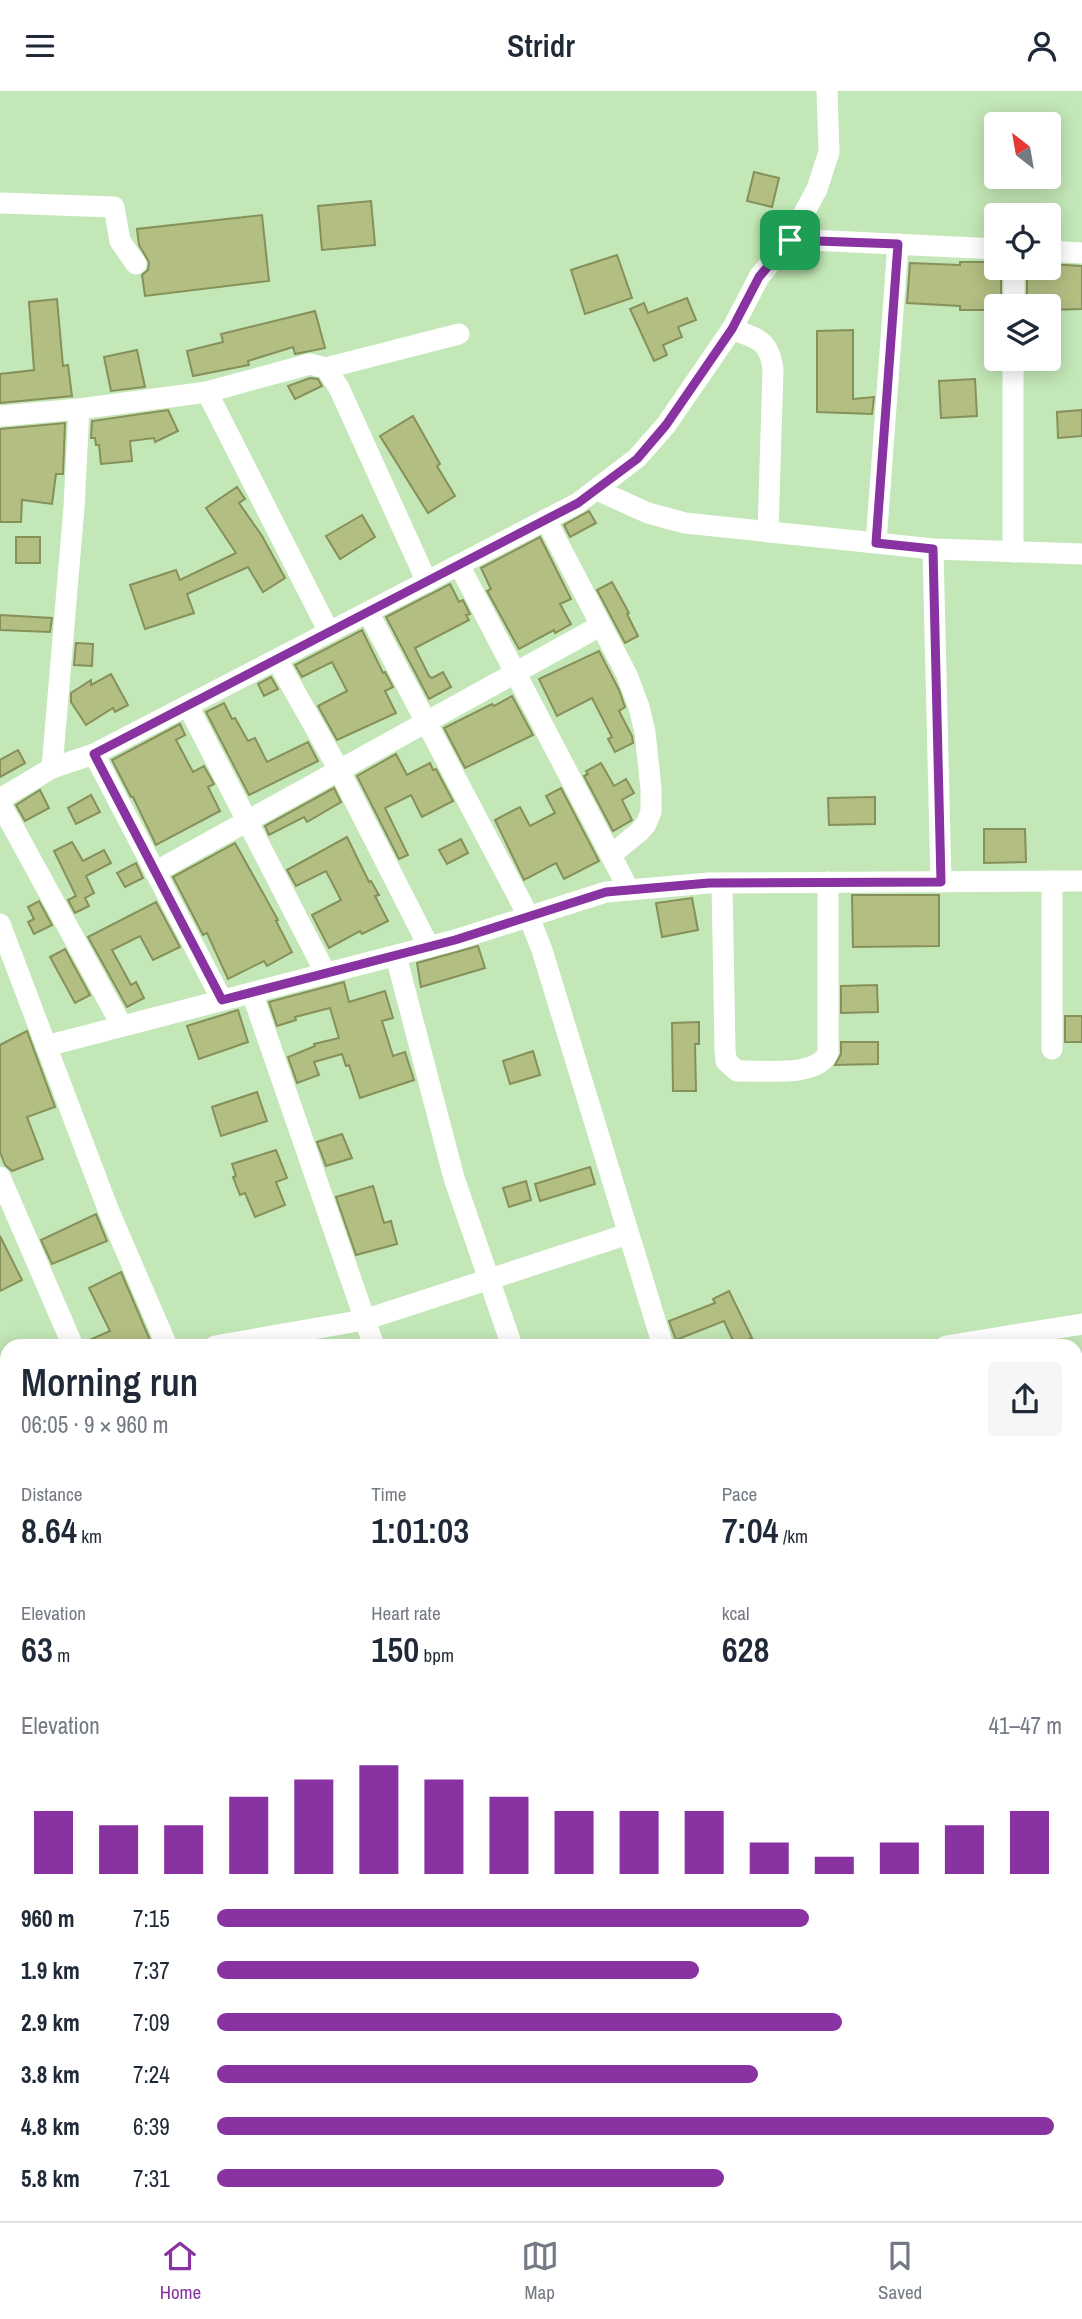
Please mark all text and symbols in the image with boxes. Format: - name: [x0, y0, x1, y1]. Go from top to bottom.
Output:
- text: Stridr: [507, 24, 575, 67]
- icon: menu: [21, 27, 59, 65]
- icon: person: [1023, 27, 1061, 65]
- north arrow: [984, 112, 1060, 189]
- map controls: [984, 112, 1061, 371]
- button: locate: [984, 203, 1061, 280]
- pin: [760, 210, 820, 270]
- icon: arrive: [771, 221, 809, 259]
- button: layers: [984, 294, 1061, 371]
- text: Morning run: [21, 1357, 198, 1408]
- button: share: [988, 1362, 1062, 1436]
- text: 06:05 · 9 × 960 m: [21, 1409, 168, 1440]
- text: Distance: [21, 1481, 82, 1507]
- text: Time: [371, 1481, 406, 1507]
- text: Pace: [722, 1481, 757, 1507]
- text: 8.64: [21, 1507, 77, 1554]
- text: 1:01:03: [371, 1507, 469, 1554]
- text: 7:04: [722, 1507, 779, 1554]
- text: km: [77, 1523, 102, 1549]
- text: /km: [779, 1523, 808, 1549]
- text: Elevation: [21, 1600, 86, 1626]
- text: Heart rate: [371, 1600, 441, 1626]
- text: kcal: [722, 1600, 749, 1626]
- text: 63: [21, 1626, 53, 1673]
- text: 150: [371, 1626, 419, 1673]
- text: 628: [722, 1626, 770, 1673]
- text: m: [53, 1642, 70, 1668]
- text: bpm: [419, 1642, 454, 1668]
- text: Elevation: [21, 1710, 100, 1741]
- text: 41–47 m: [989, 1710, 1062, 1741]
- text: 960 m: [21, 1903, 74, 1934]
- text: 7:15: [133, 1903, 170, 1934]
- text: 1.9 km: [21, 1955, 80, 1986]
- text: 7:37: [133, 1955, 170, 1986]
- text: 2.9 km: [21, 2007, 80, 2038]
- text: 7:09: [133, 2007, 170, 2038]
- text: 3.8 km: [21, 2059, 80, 2090]
- text: 7:24: [133, 2059, 170, 2090]
- text: 4.8 km: [21, 2111, 80, 2142]
- text: 6:39: [133, 2111, 170, 2142]
- text: 5.8 km: [21, 2163, 80, 2194]
- text: 7:31: [133, 2163, 170, 2194]
- tab: Home: [160, 2237, 201, 2305]
- tab: Map: [521, 2237, 559, 2305]
- tab: Saved: [878, 2237, 922, 2305]

